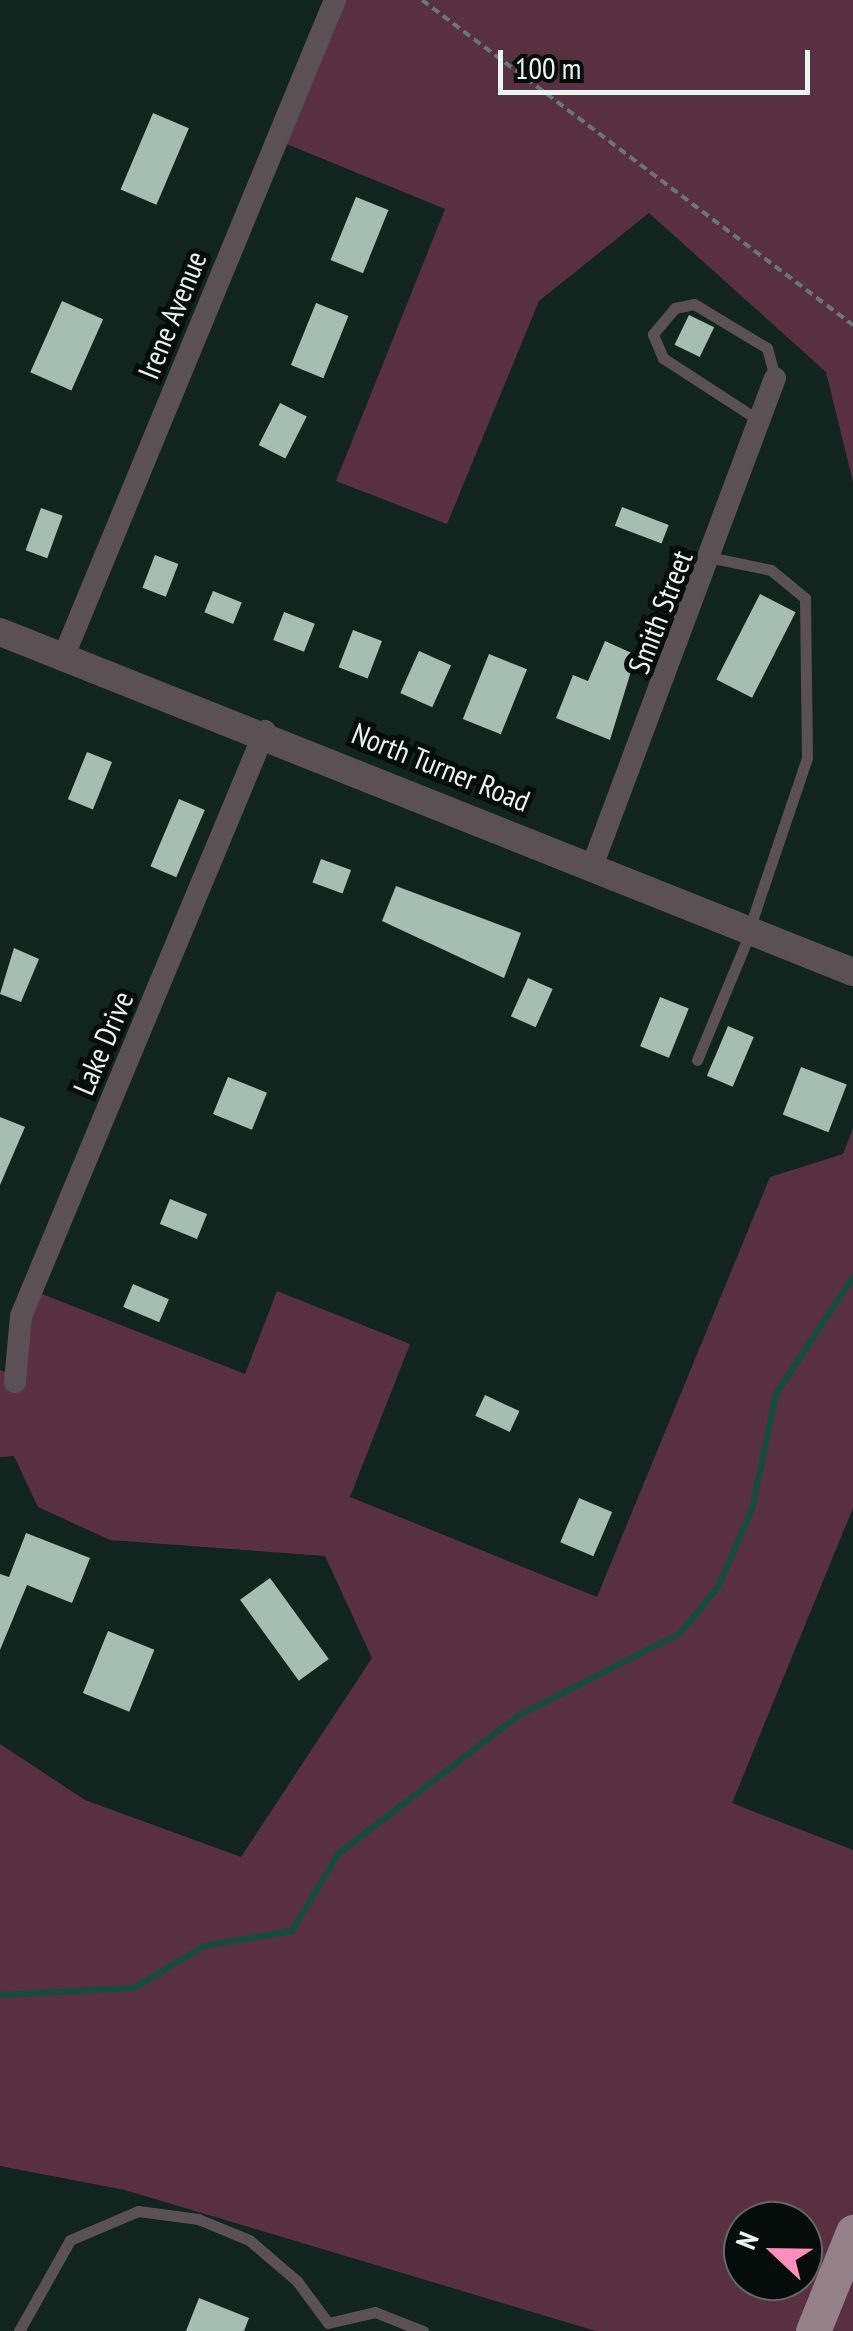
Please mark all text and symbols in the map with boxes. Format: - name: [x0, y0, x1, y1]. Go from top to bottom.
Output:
- scale bar: [503, 30, 816, 92]
- text: 100 m: [515, 48, 581, 87]
- street label: Irene Avenue: [130, 245, 214, 385]
- street label: Smith Street: [620, 545, 700, 679]
- street label: North Turner Road: [347, 715, 535, 819]
- street label: Lake Drive: [65, 986, 141, 1100]
- north arrow: [723, 2201, 823, 2301]
- text: N: [727, 2226, 767, 2254]

